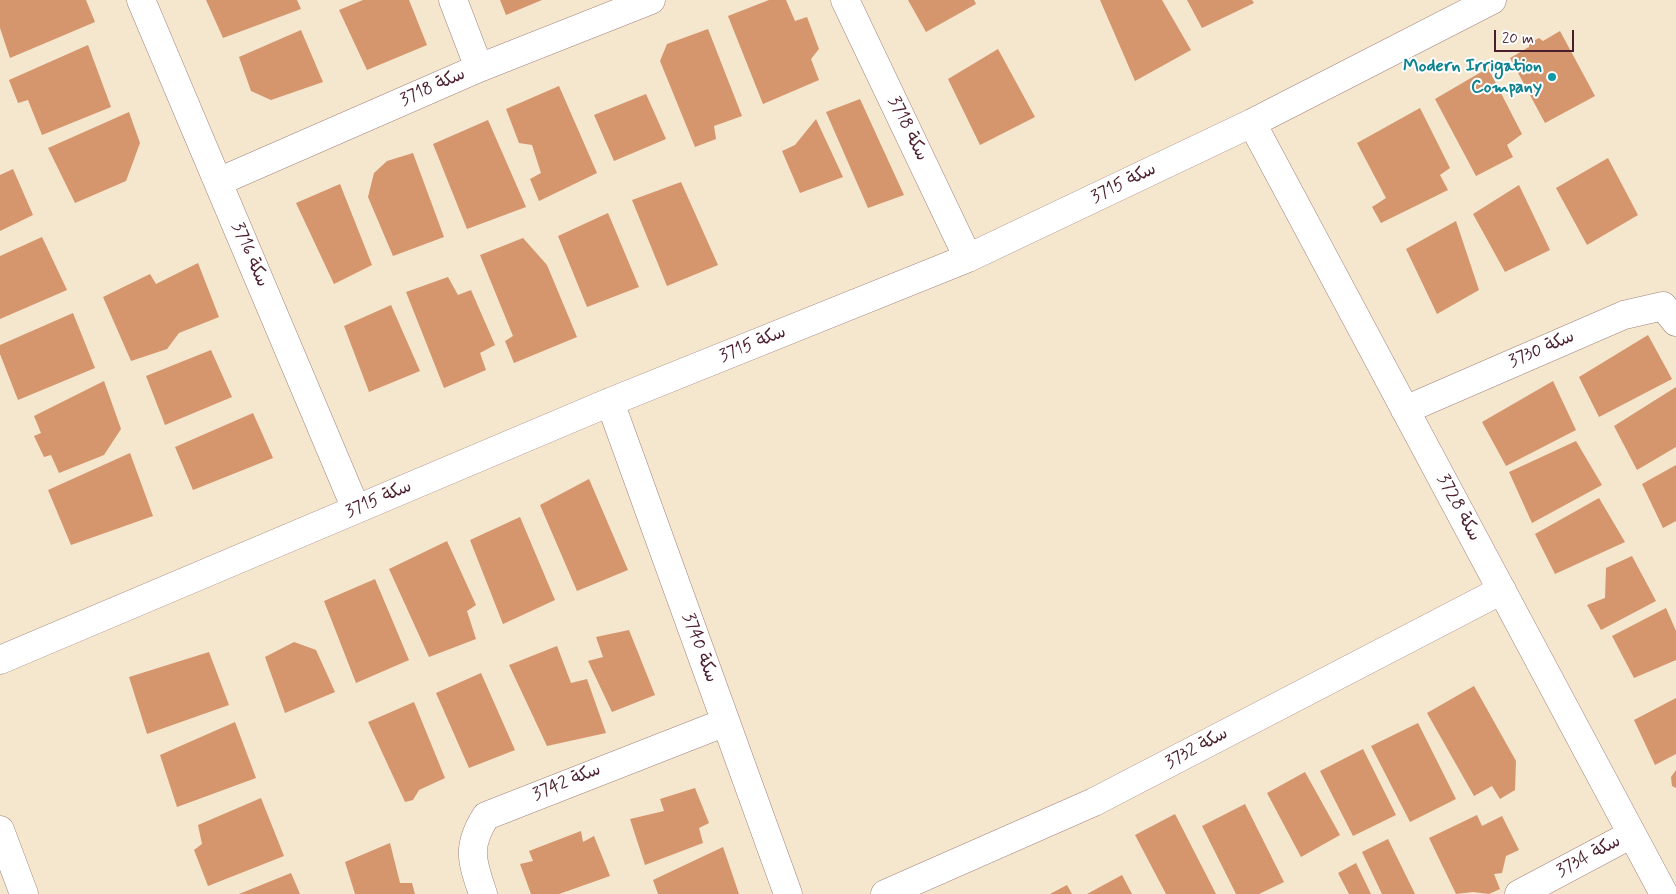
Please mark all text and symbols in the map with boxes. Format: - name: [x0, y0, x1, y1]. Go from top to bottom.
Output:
- scale bar: [1496, 20, 1576, 52]
- text: 20 m: [1502, 29, 1534, 49]
- place label: Modern Irrigation Company: [1403, 56, 1542, 98]
- street label: سكة 3718: [397, 64, 469, 112]
- marker: Modern Irrigation Company: [1546, 71, 1558, 83]
- street label: سكة 3718: [882, 93, 932, 165]
- street label: سكة 3715: [1088, 159, 1160, 209]
- street label: سكة 3716: [226, 219, 272, 291]
- street label: سكة 3715: [717, 322, 789, 368]
- street label: سكة 3730: [1506, 326, 1578, 374]
- street label: سكة 3728: [1431, 471, 1485, 545]
- street label: سكة 3715: [343, 476, 415, 524]
- street label: سكة 3740: [676, 610, 722, 686]
- street label: سكة 3732: [1162, 723, 1232, 775]
- street label: سكة 3742: [530, 760, 604, 806]
- street label: سكة 3734: [1553, 831, 1625, 883]

